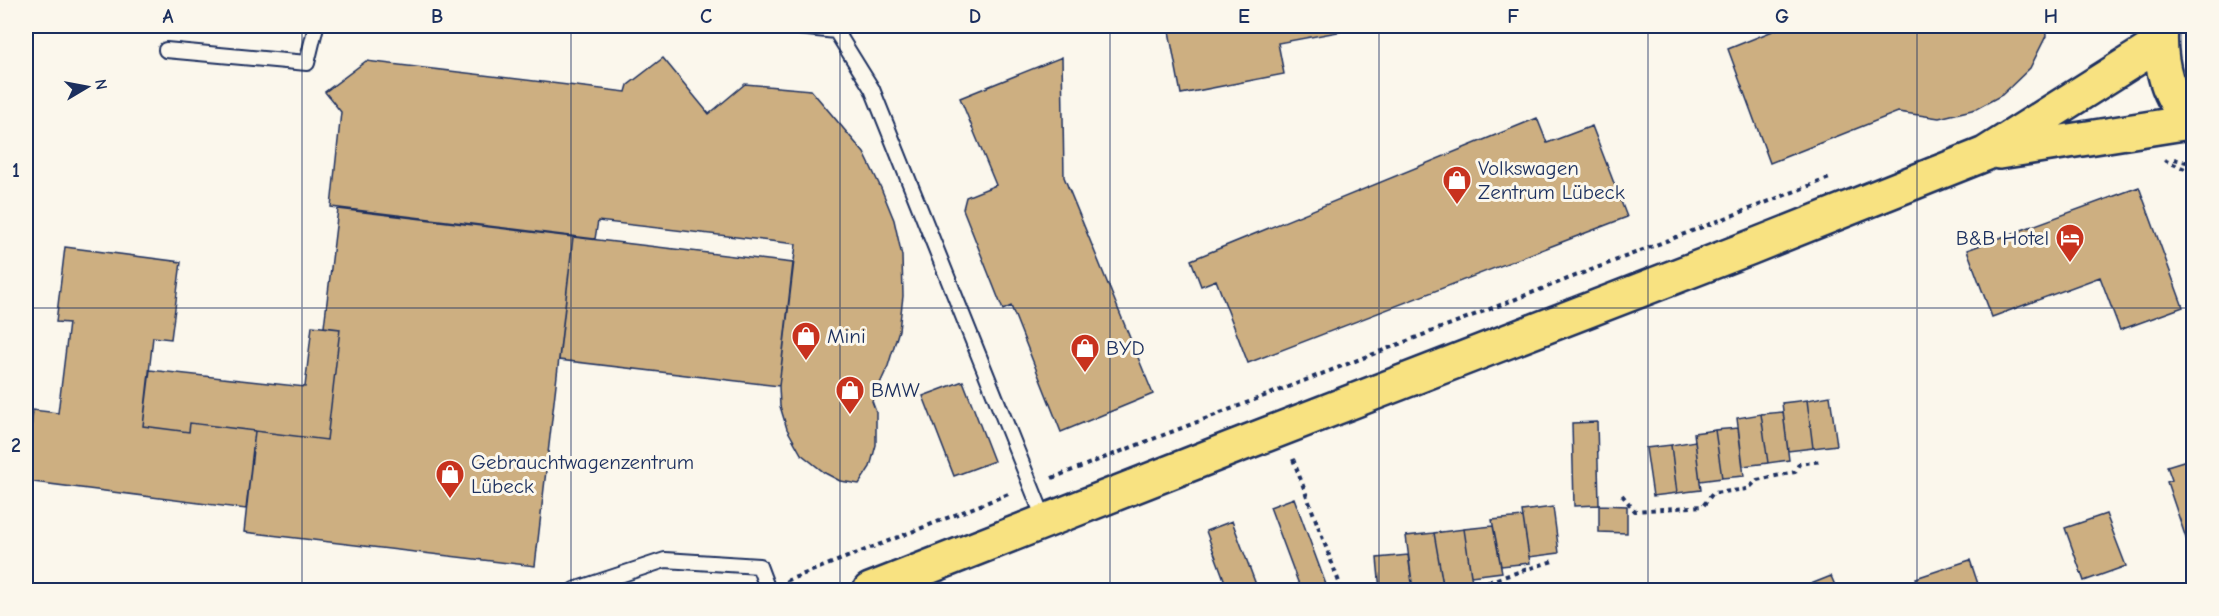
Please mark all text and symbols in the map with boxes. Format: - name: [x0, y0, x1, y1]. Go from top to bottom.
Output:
- text: A: [162, 5, 174, 28]
- text: B: [431, 5, 443, 28]
- text: C: [700, 5, 712, 28]
- text: D: [969, 5, 981, 28]
- text: E: [1238, 5, 1250, 28]
- text: F: [1507, 5, 1519, 28]
- text: G: [1775, 5, 1789, 28]
- text: H: [2044, 5, 2058, 28]
- north arrow: [57, 57, 117, 117]
- text: N: [91, 78, 111, 91]
- place label: Volkswagen Zentrum Lübeck: [1478, 156, 1625, 204]
- text: 1: [12, 159, 20, 182]
- shop icon: Volkswagen Zentrum Lübeck: [1441, 164, 1473, 206]
- hotel icon: B&B Hotel: [2054, 222, 2086, 264]
- place label: B&B Hotel: [1956, 226, 2049, 250]
- shop icon: Mini: [790, 320, 822, 362]
- place label: Mini: [827, 324, 866, 348]
- shop icon: BYD: [1069, 332, 1101, 374]
- place label: BYD: [1106, 336, 1145, 360]
- shop icon: BMW: [834, 374, 866, 416]
- place label: BMW: [871, 378, 921, 402]
- text: 2: [11, 434, 21, 457]
- place label: Gebrauchtwagenzentrum Lübeck: [471, 450, 694, 498]
- shop icon: Gebrauchtwagenzentrum Lübeck: [434, 458, 466, 500]

